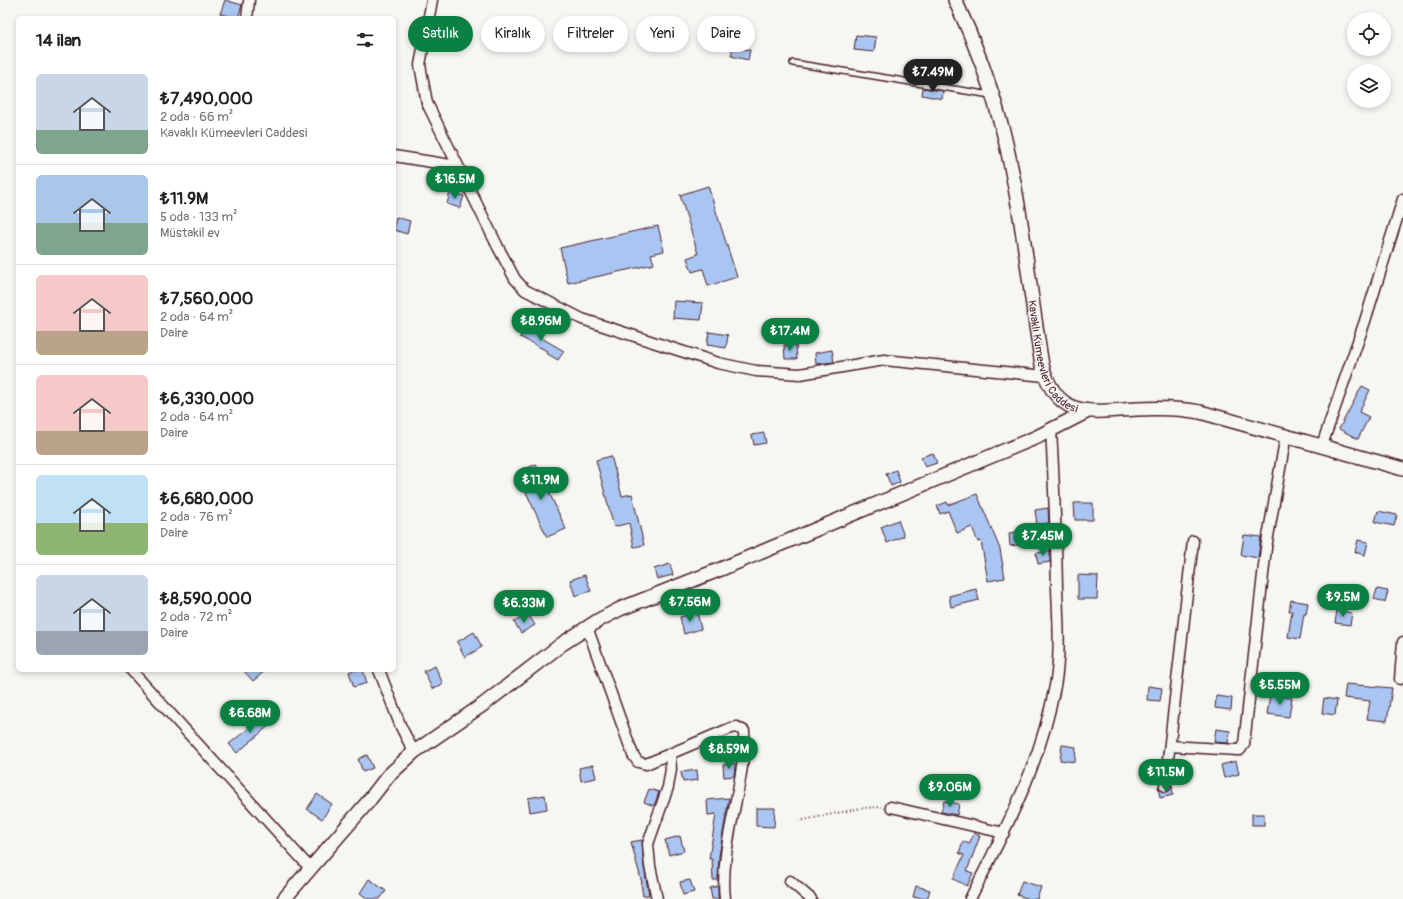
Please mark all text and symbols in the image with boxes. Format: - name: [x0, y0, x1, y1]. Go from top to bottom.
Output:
- map controls: [1347, 12, 1391, 108]
- button: locate: [1347, 12, 1391, 56]
- chip: Satılık: [408, 16, 473, 52]
- chip: Kiralık: [481, 16, 545, 52]
- chip: Filtreler: [553, 16, 628, 52]
- chip: Yeni: [636, 16, 689, 52]
- chip: Daire: [697, 16, 755, 52]
- icon: filters: [354, 29, 376, 51]
- text: 14 ilan: [36, 30, 81, 51]
- pin: ₺7.49M: [900, 59, 966, 93]
- text: ₺7.49M: [912, 64, 954, 80]
- button: layers: [1347, 64, 1391, 108]
- text: ₺7,490,000: [160, 88, 253, 109]
- icon: home: [68, 90, 116, 138]
- text: 2 oda · 66 m²: [160, 109, 233, 125]
- text: Kavaklı Kümeevleri Caddesi: [160, 125, 307, 141]
- pin: ₺16.5M: [422, 166, 488, 200]
- text: ₺16.5M: [435, 171, 475, 187]
- text: ₺11.9M: [160, 188, 208, 209]
- icon: home: [68, 191, 116, 239]
- text: 5 oda · 133 m²: [160, 209, 238, 225]
- text: Müstakil ev: [160, 225, 220, 241]
- text: ₺7,560,000: [160, 288, 253, 309]
- icon: home: [68, 291, 116, 339]
- street label: Kavaklı Kümeevleri Caddesi: [1026, 299, 1080, 415]
- pin: ₺8.96M: [508, 308, 574, 342]
- text: 2 oda · 64 m²: [160, 309, 233, 325]
- text: ₺8.96M: [521, 313, 561, 329]
- pin: ₺17.4M: [757, 318, 823, 352]
- text: ₺17.4M: [770, 323, 810, 339]
- text: Daire: [160, 325, 188, 341]
- text: ₺6,330,000: [160, 388, 254, 409]
- icon: home: [68, 391, 116, 439]
- text: 2 oda · 64 m²: [160, 409, 233, 425]
- text: Daire: [160, 425, 188, 441]
- pin: ₺11.9M: [508, 467, 574, 501]
- text: ₺11.9M: [523, 472, 559, 488]
- text: ₺6,680,000: [160, 488, 254, 509]
- icon: home: [68, 491, 116, 539]
- text: 2 oda · 76 m²: [160, 509, 233, 525]
- pin: ₺7.45M: [1010, 523, 1076, 557]
- text: Daire: [160, 525, 188, 541]
- text: ₺7.45M: [1022, 528, 1064, 544]
- pin: ₺9.5M: [1315, 584, 1371, 618]
- text: ₺8,590,000: [160, 588, 252, 609]
- pin: ₺7.56M: [657, 589, 723, 623]
- text: ₺9.5M: [1326, 589, 1360, 605]
- pin: ₺6.33M: [491, 590, 557, 624]
- icon: home: [68, 591, 116, 639]
- text: ₺7.56M: [669, 594, 711, 610]
- text: ₺6.33M: [503, 595, 545, 611]
- text: 2 oda · 72 m²: [160, 609, 232, 625]
- text: Daire: [160, 625, 188, 641]
- pin: ₺5.55M: [1247, 672, 1313, 706]
- text: ₺5.55M: [1259, 677, 1301, 693]
- pin: ₺6.68M: [217, 700, 283, 734]
- text: ₺6.68M: [229, 705, 271, 721]
- pin: ₺8.59M: [696, 736, 762, 770]
- text: ₺8.59M: [709, 741, 749, 757]
- pin: ₺11.5M: [1133, 759, 1199, 793]
- text: ₺11.5M: [1147, 764, 1185, 780]
- pin: ₺9.06M: [917, 774, 983, 808]
- text: ₺9.06M: [928, 779, 972, 795]

